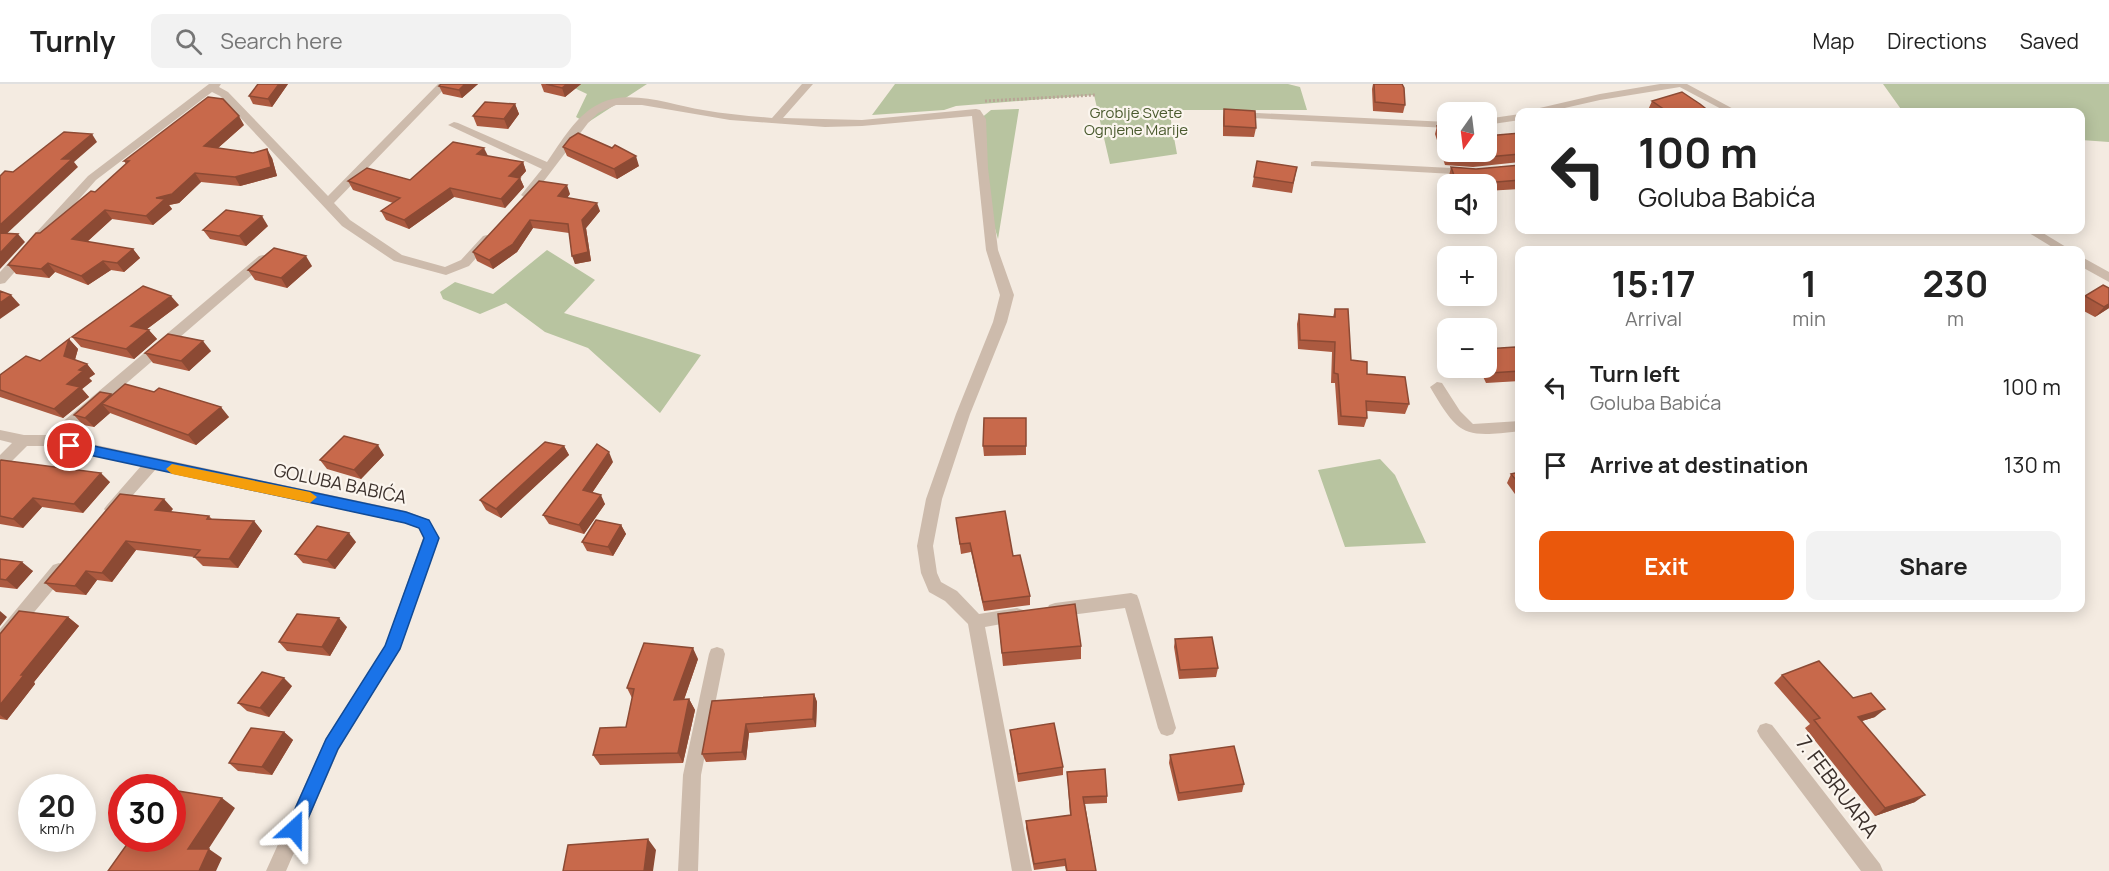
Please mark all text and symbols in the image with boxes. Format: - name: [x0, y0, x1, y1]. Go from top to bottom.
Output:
- search box: [151, 14, 571, 68]
- text: Turnly: [30, 22, 115, 60]
- icon: search: [172, 25, 205, 58]
- text: Search here: [220, 26, 343, 56]
- text: Map: [1813, 27, 1854, 55]
- text: Directions: [1887, 27, 1987, 55]
- text: Saved: [2020, 27, 2079, 55]
- park label: Groblje Svete Ognjene Marije: [1084, 102, 1188, 140]
- north arrow: [1437, 102, 1497, 162]
- map controls: [1437, 102, 1497, 378]
- text: 100 m: [1638, 123, 1758, 181]
- icon: left: [1539, 132, 1617, 210]
- button: sound: [1437, 174, 1497, 234]
- text: Goluba Babića: [1638, 178, 1815, 215]
- button: +: [1437, 246, 1497, 306]
- text: 15:17: [1612, 259, 1696, 308]
- text: 1: [1801, 259, 1817, 308]
- text: 230: [1922, 259, 1988, 308]
- text: Arrival: [1625, 305, 1682, 332]
- text: min: [1792, 305, 1826, 332]
- text: m: [1947, 305, 1964, 332]
- button: −: [1437, 318, 1497, 378]
- text: Turn left: [1590, 359, 1680, 389]
- icon: left: [1539, 371, 1572, 404]
- text: 100 m: [2003, 372, 2061, 402]
- text: Goluba Babića: [1590, 389, 1721, 416]
- pin: [44, 420, 95, 471]
- icon: arrive: [53, 429, 86, 462]
- icon: arrive: [1539, 449, 1572, 482]
- text: Arrive at destination: [1590, 450, 1808, 480]
- text: 130 m: [2004, 450, 2061, 480]
- street label: GOLUBA BABIĆA: [272, 457, 409, 509]
- button: Exit: [1539, 531, 1794, 600]
- button: Share: [1806, 531, 2061, 600]
- street label: 7. FEBRUARA: [1790, 730, 1885, 843]
- speed limit sign: 30: [108, 774, 186, 852]
- text: 20: [38, 785, 76, 826]
- position arrow: [262, 797, 326, 861]
- text: km/h: [40, 818, 74, 839]

